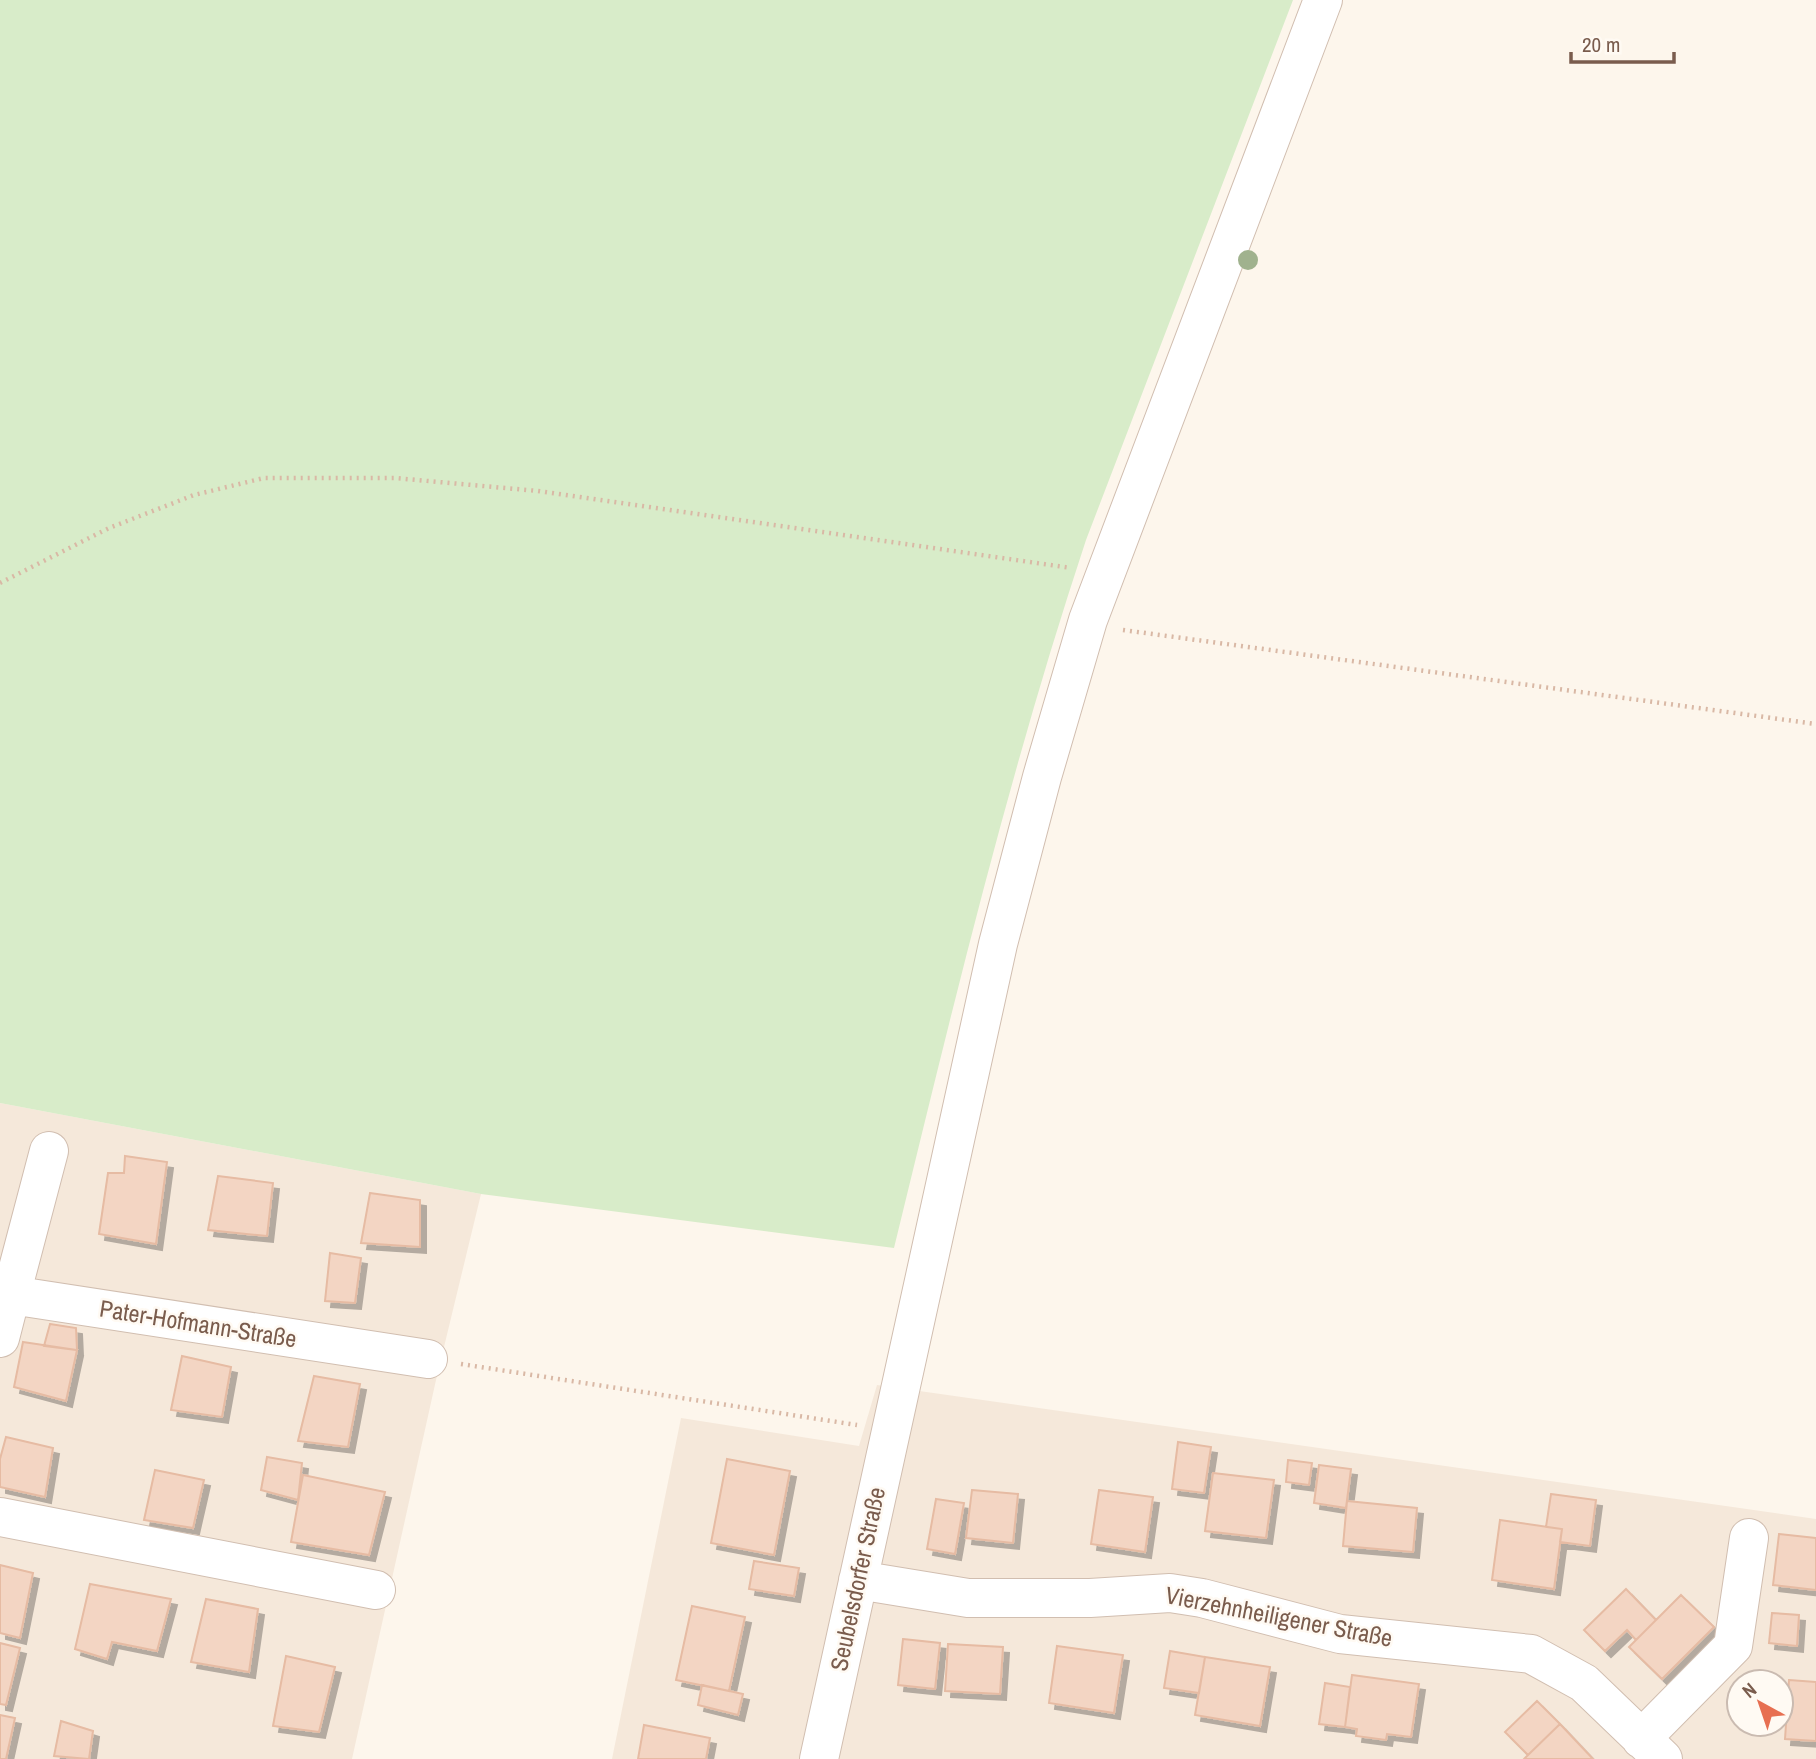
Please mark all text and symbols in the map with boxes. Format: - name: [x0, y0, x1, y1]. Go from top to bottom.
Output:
- scale bar: [1571, 21, 1674, 65]
- text: 20 m: [1582, 30, 1620, 59]
- street label: Pater-Hofmann-Straße: [97, 1292, 299, 1354]
- street label: Seubelsdorfer Straße: [822, 1484, 892, 1674]
- street label: Vierzehnheiligener Straße: [1163, 1578, 1395, 1654]
- north arrow: [1725, 1668, 1795, 1738]
- text: N: [1736, 1676, 1762, 1704]

